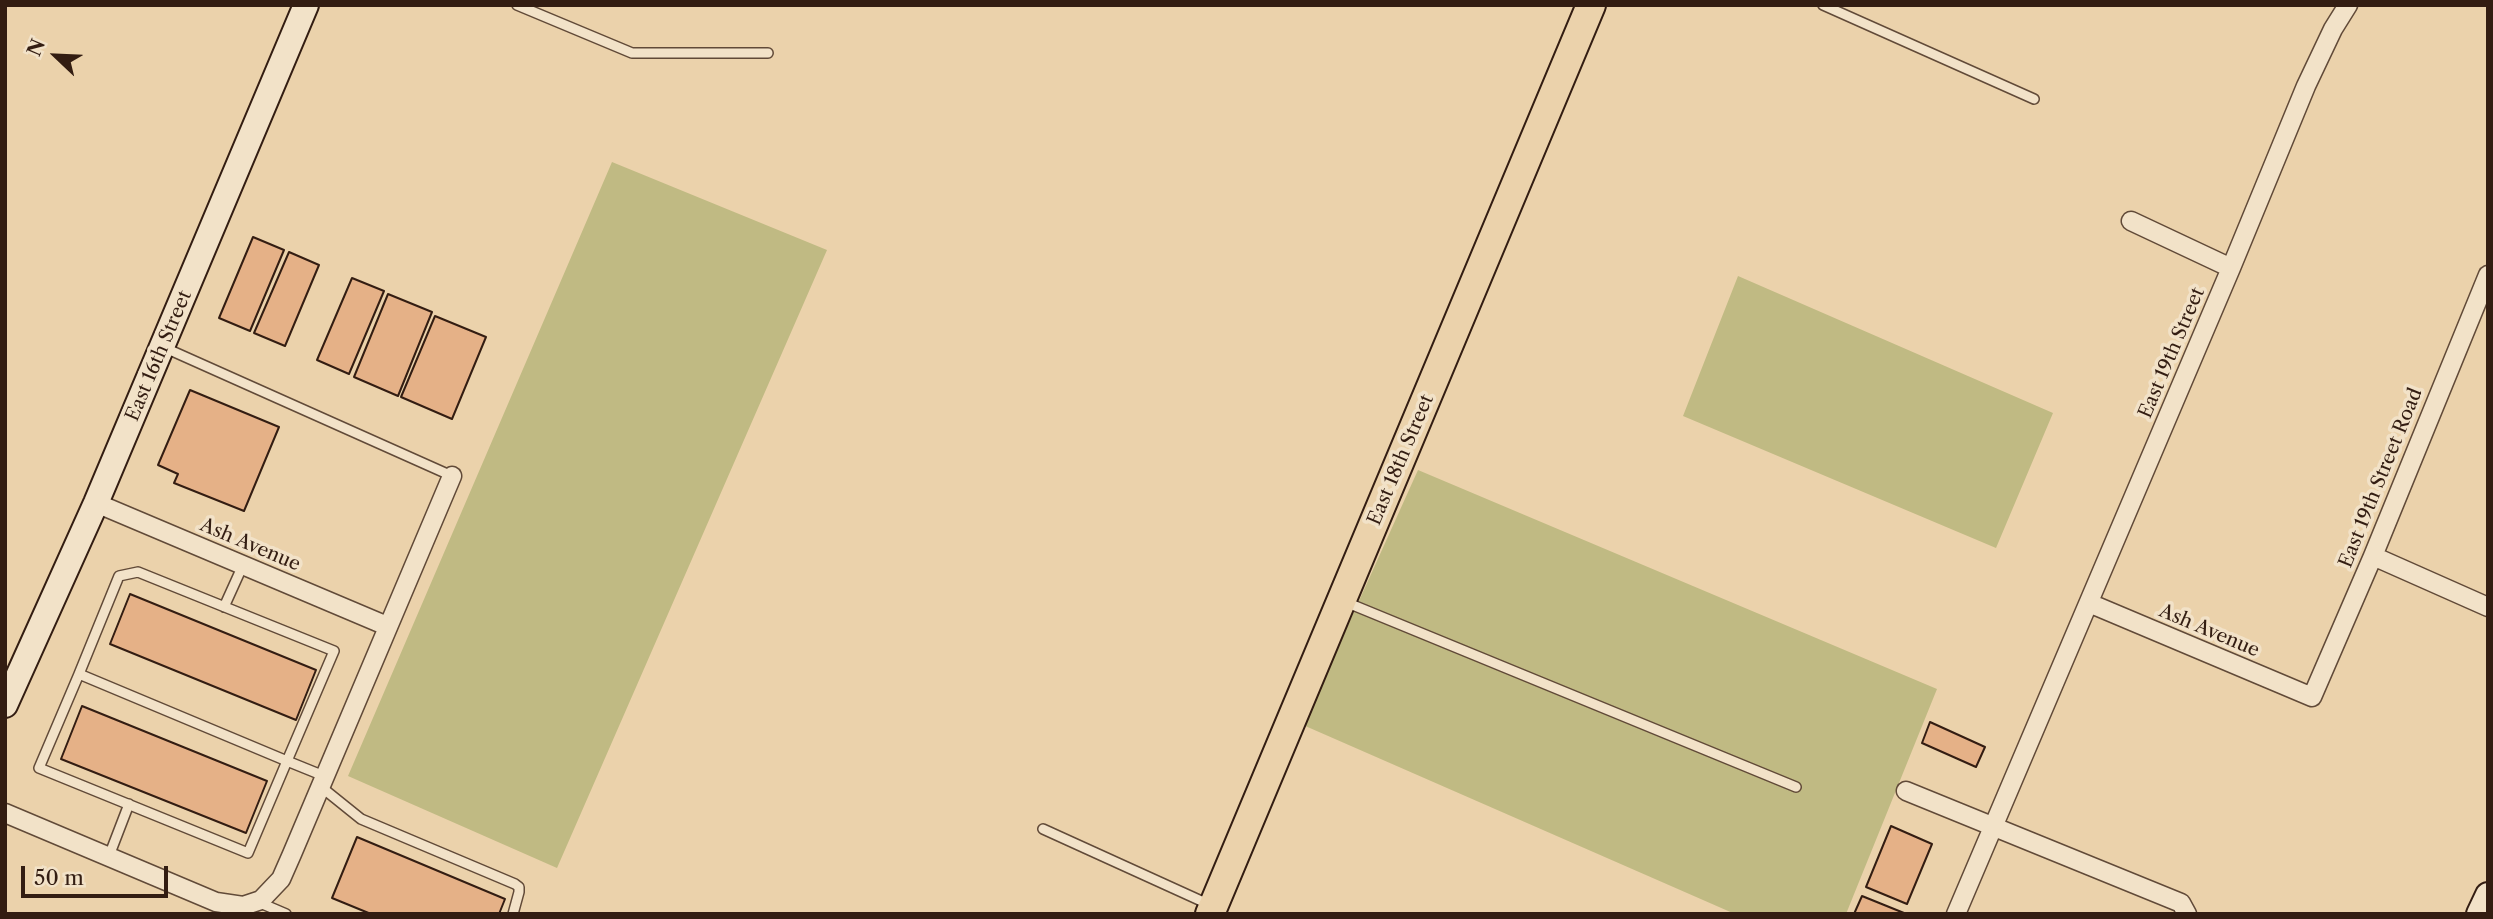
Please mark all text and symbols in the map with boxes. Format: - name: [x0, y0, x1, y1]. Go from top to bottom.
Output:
- north arrow: [21, 21, 91, 91]
- text: N: [22, 36, 50, 60]
- street label: East 19th Street: [2134, 284, 2210, 422]
- street label: East 16th Street: [121, 287, 197, 425]
- street label: East 19th Street Road: [2335, 385, 2427, 571]
- street label: East 18th Street: [1363, 391, 1439, 529]
- street label: Ash Avenue: [196, 514, 304, 576]
- street label: Ash Avenue: [2155, 600, 2263, 662]
- scale bar: [24, 852, 172, 896]
- text: 50 m: [34, 865, 84, 890]

